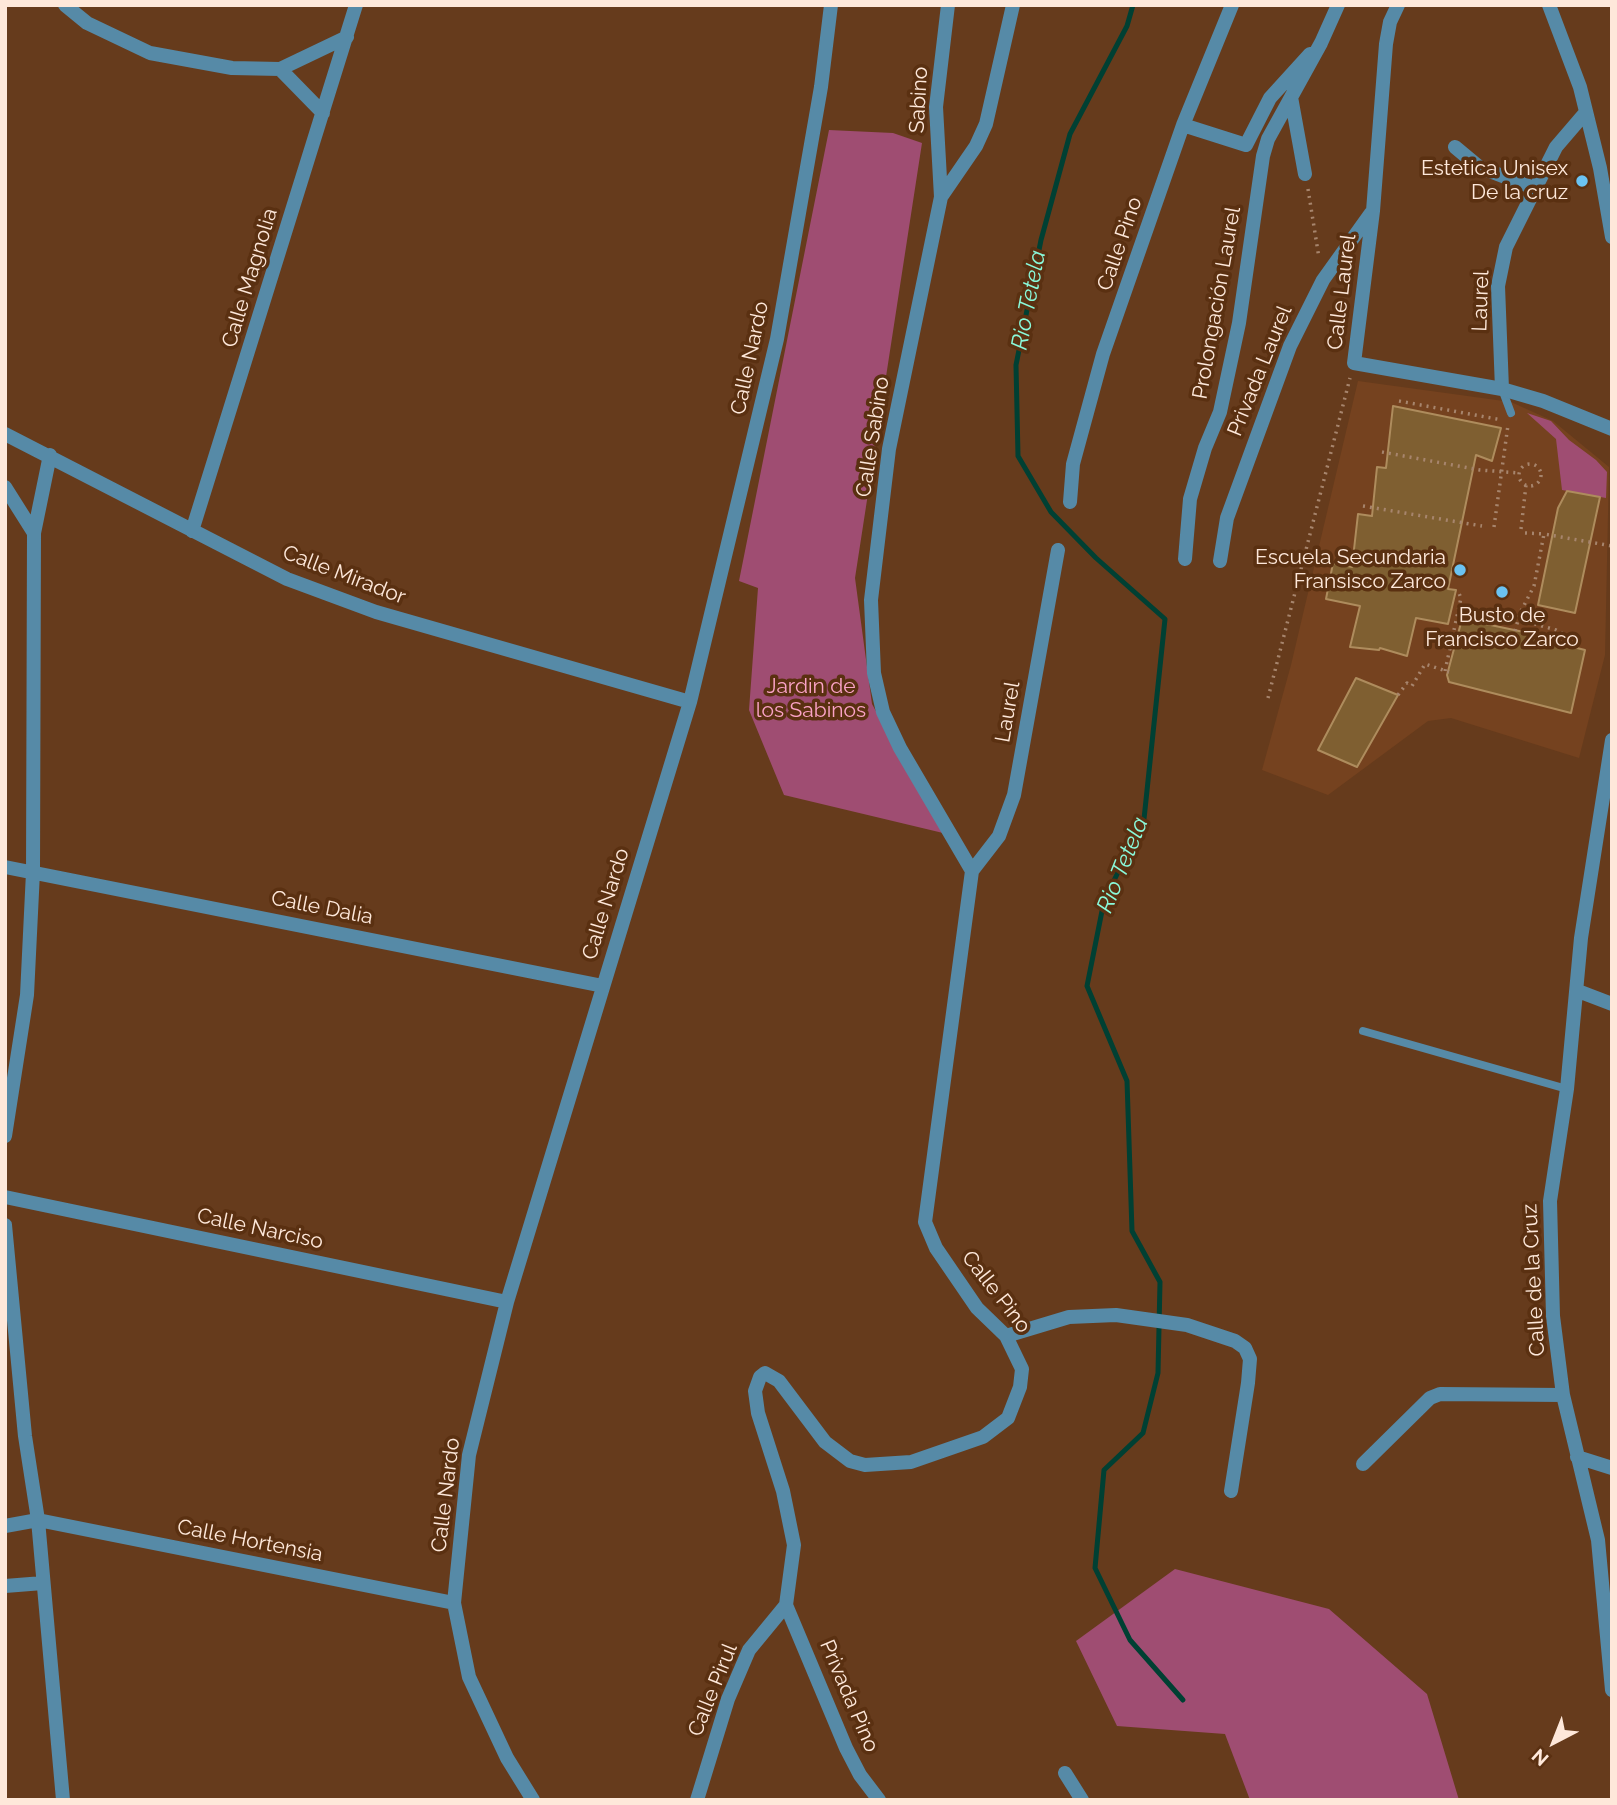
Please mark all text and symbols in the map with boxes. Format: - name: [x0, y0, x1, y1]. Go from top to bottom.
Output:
- street label: Sabino: [905, 66, 933, 134]
- place label: Estetica Unisex De la cruz: [1421, 156, 1568, 206]
- marker: Estetica Unisex De la cruz: [1574, 173, 1590, 189]
- street label: Calle Pino: [1092, 194, 1148, 294]
- street label: Calle Magnolia: [217, 205, 283, 351]
- street label: Prolongación Laurel: [1188, 205, 1246, 401]
- street label: Calle Laurel: [1322, 233, 1362, 351]
- water label: Rio Tetela: [1006, 248, 1052, 352]
- street label: Laurel: [1467, 270, 1495, 332]
- street label: Calle Nardo: [726, 299, 774, 417]
- street label: Privada Laurel: [1222, 302, 1298, 440]
- street label: Calle Sabino: [851, 375, 895, 499]
- street label: Calle Mirador: [279, 540, 409, 610]
- place label: Escuela Secundaria Fransisco Zarco: [1255, 545, 1446, 595]
- marker: Escuela Secundaria Fransisco Zarco: [1452, 562, 1468, 578]
- marker: Busto de Francisco Zarco: [1494, 584, 1510, 600]
- place label: Busto de Francisco Zarco: [1425, 603, 1579, 653]
- park label: Jardin de los Sabinos: [756, 674, 866, 724]
- street label: Laurel: [990, 680, 1026, 744]
- water label: Rio Tetela: [1091, 813, 1155, 917]
- street label: Calle Nardo: [577, 845, 635, 963]
- street label: Calle Dalia: [269, 886, 375, 930]
- street label: Calle Narciso: [195, 1203, 325, 1255]
- street label: Calle de la Cruz: [1517, 1203, 1551, 1357]
- street label: Calle Pino: [956, 1246, 1036, 1338]
- street label: Calle Nardo: [426, 1436, 466, 1554]
- street label: Calle Hortensia: [175, 1515, 325, 1567]
- street label: Privada Pino: [814, 1636, 884, 1756]
- street label: Calle Pirul: [683, 1640, 743, 1740]
- north arrow: [1519, 1707, 1589, 1777]
- text: N: [1527, 1745, 1553, 1771]

